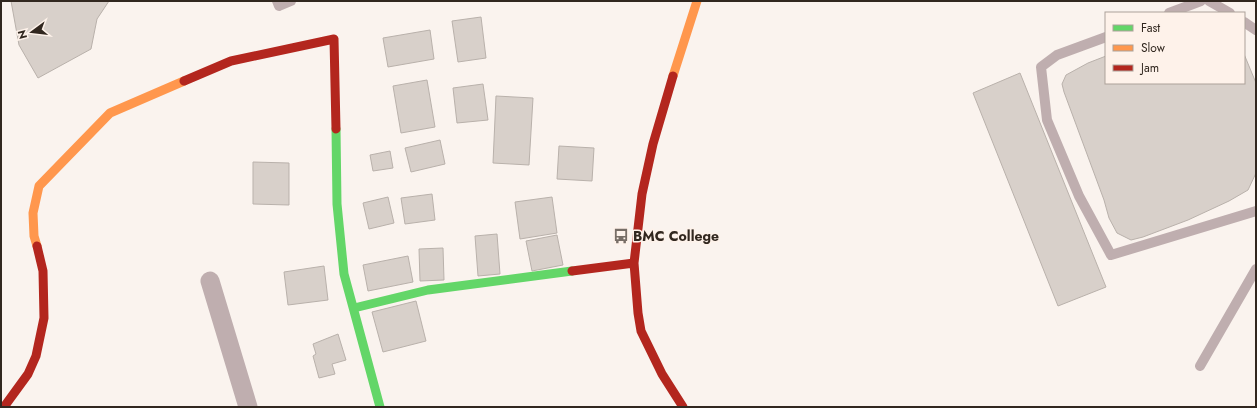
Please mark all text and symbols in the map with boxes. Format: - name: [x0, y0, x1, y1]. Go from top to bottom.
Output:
- north arrow: [12, 12, 52, 52]
- legend: [1105, 12, 1245, 84]
- text: Fast: [1141, 19, 1160, 37]
- text: N: [13, 28, 31, 41]
- text: Slow: [1141, 39, 1166, 57]
- text: Jam: [1139, 59, 1159, 77]
- place label: BMC College: [633, 226, 719, 246]
- bus stop icon: BMC College: [612, 227, 630, 245]

